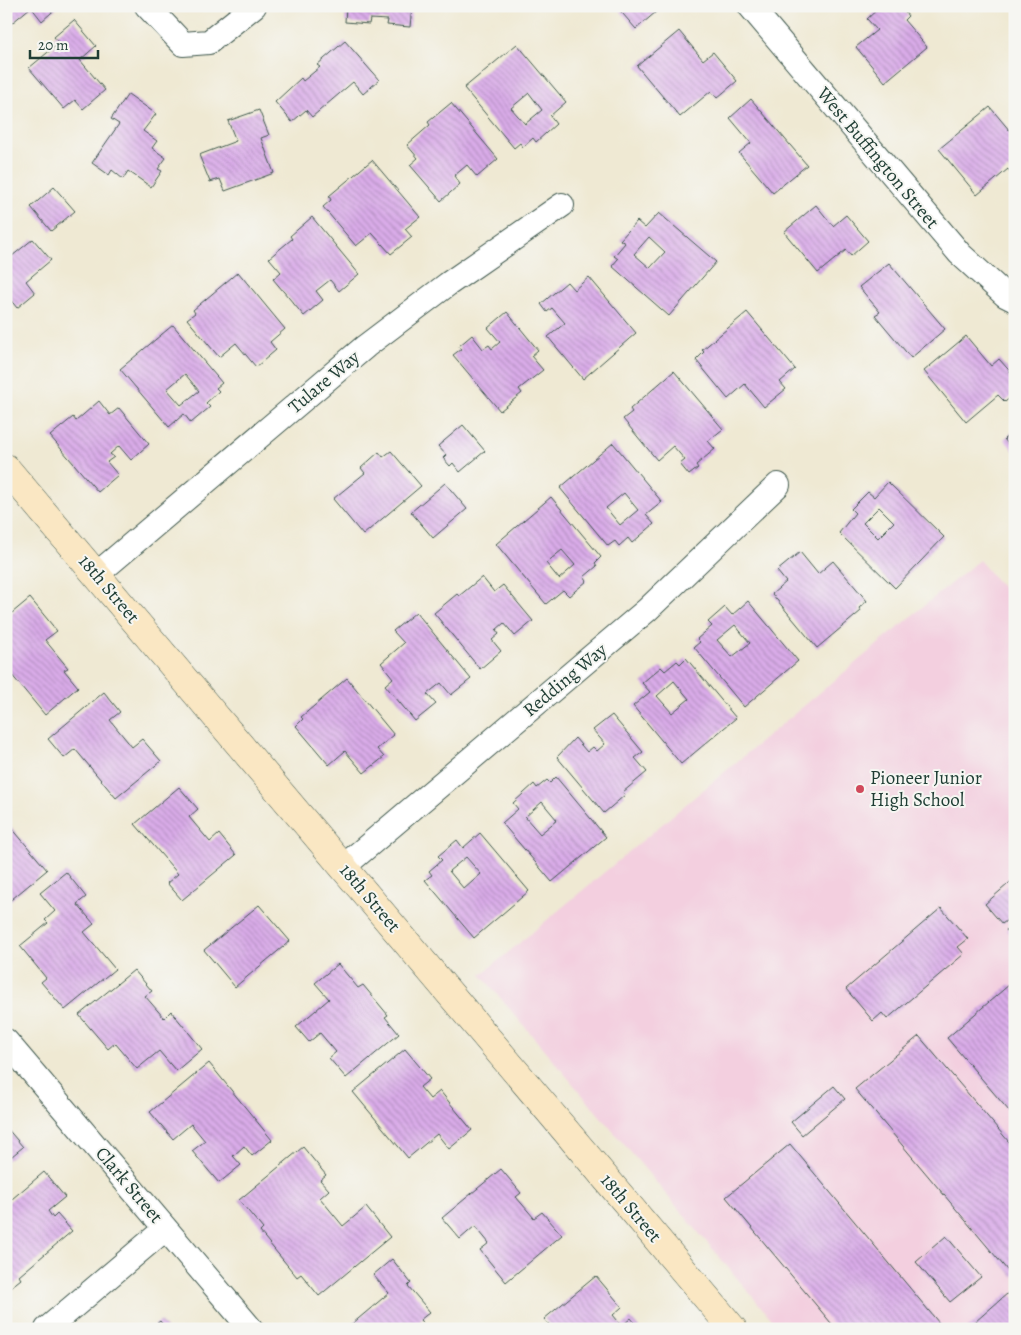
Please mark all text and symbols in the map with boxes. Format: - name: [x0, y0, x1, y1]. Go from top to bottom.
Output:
- scale bar: [30, 28, 98, 60]
- text: 20 m: [38, 35, 69, 55]
- street label: West Buffington Street: [810, 81, 945, 234]
- street label: Tulare Way: [283, 344, 366, 420]
- street label: 18th Street: [72, 549, 146, 629]
- street label: Redding Way: [518, 637, 613, 723]
- place label: Pioneer Junior High School: [870, 765, 982, 813]
- marker: Pioneer Junior High School: [854, 783, 866, 795]
- street label: 18th Street: [333, 858, 407, 938]
- street label: Clark Street: [89, 1141, 169, 1229]
- street label: 18th Street: [594, 1168, 668, 1248]

